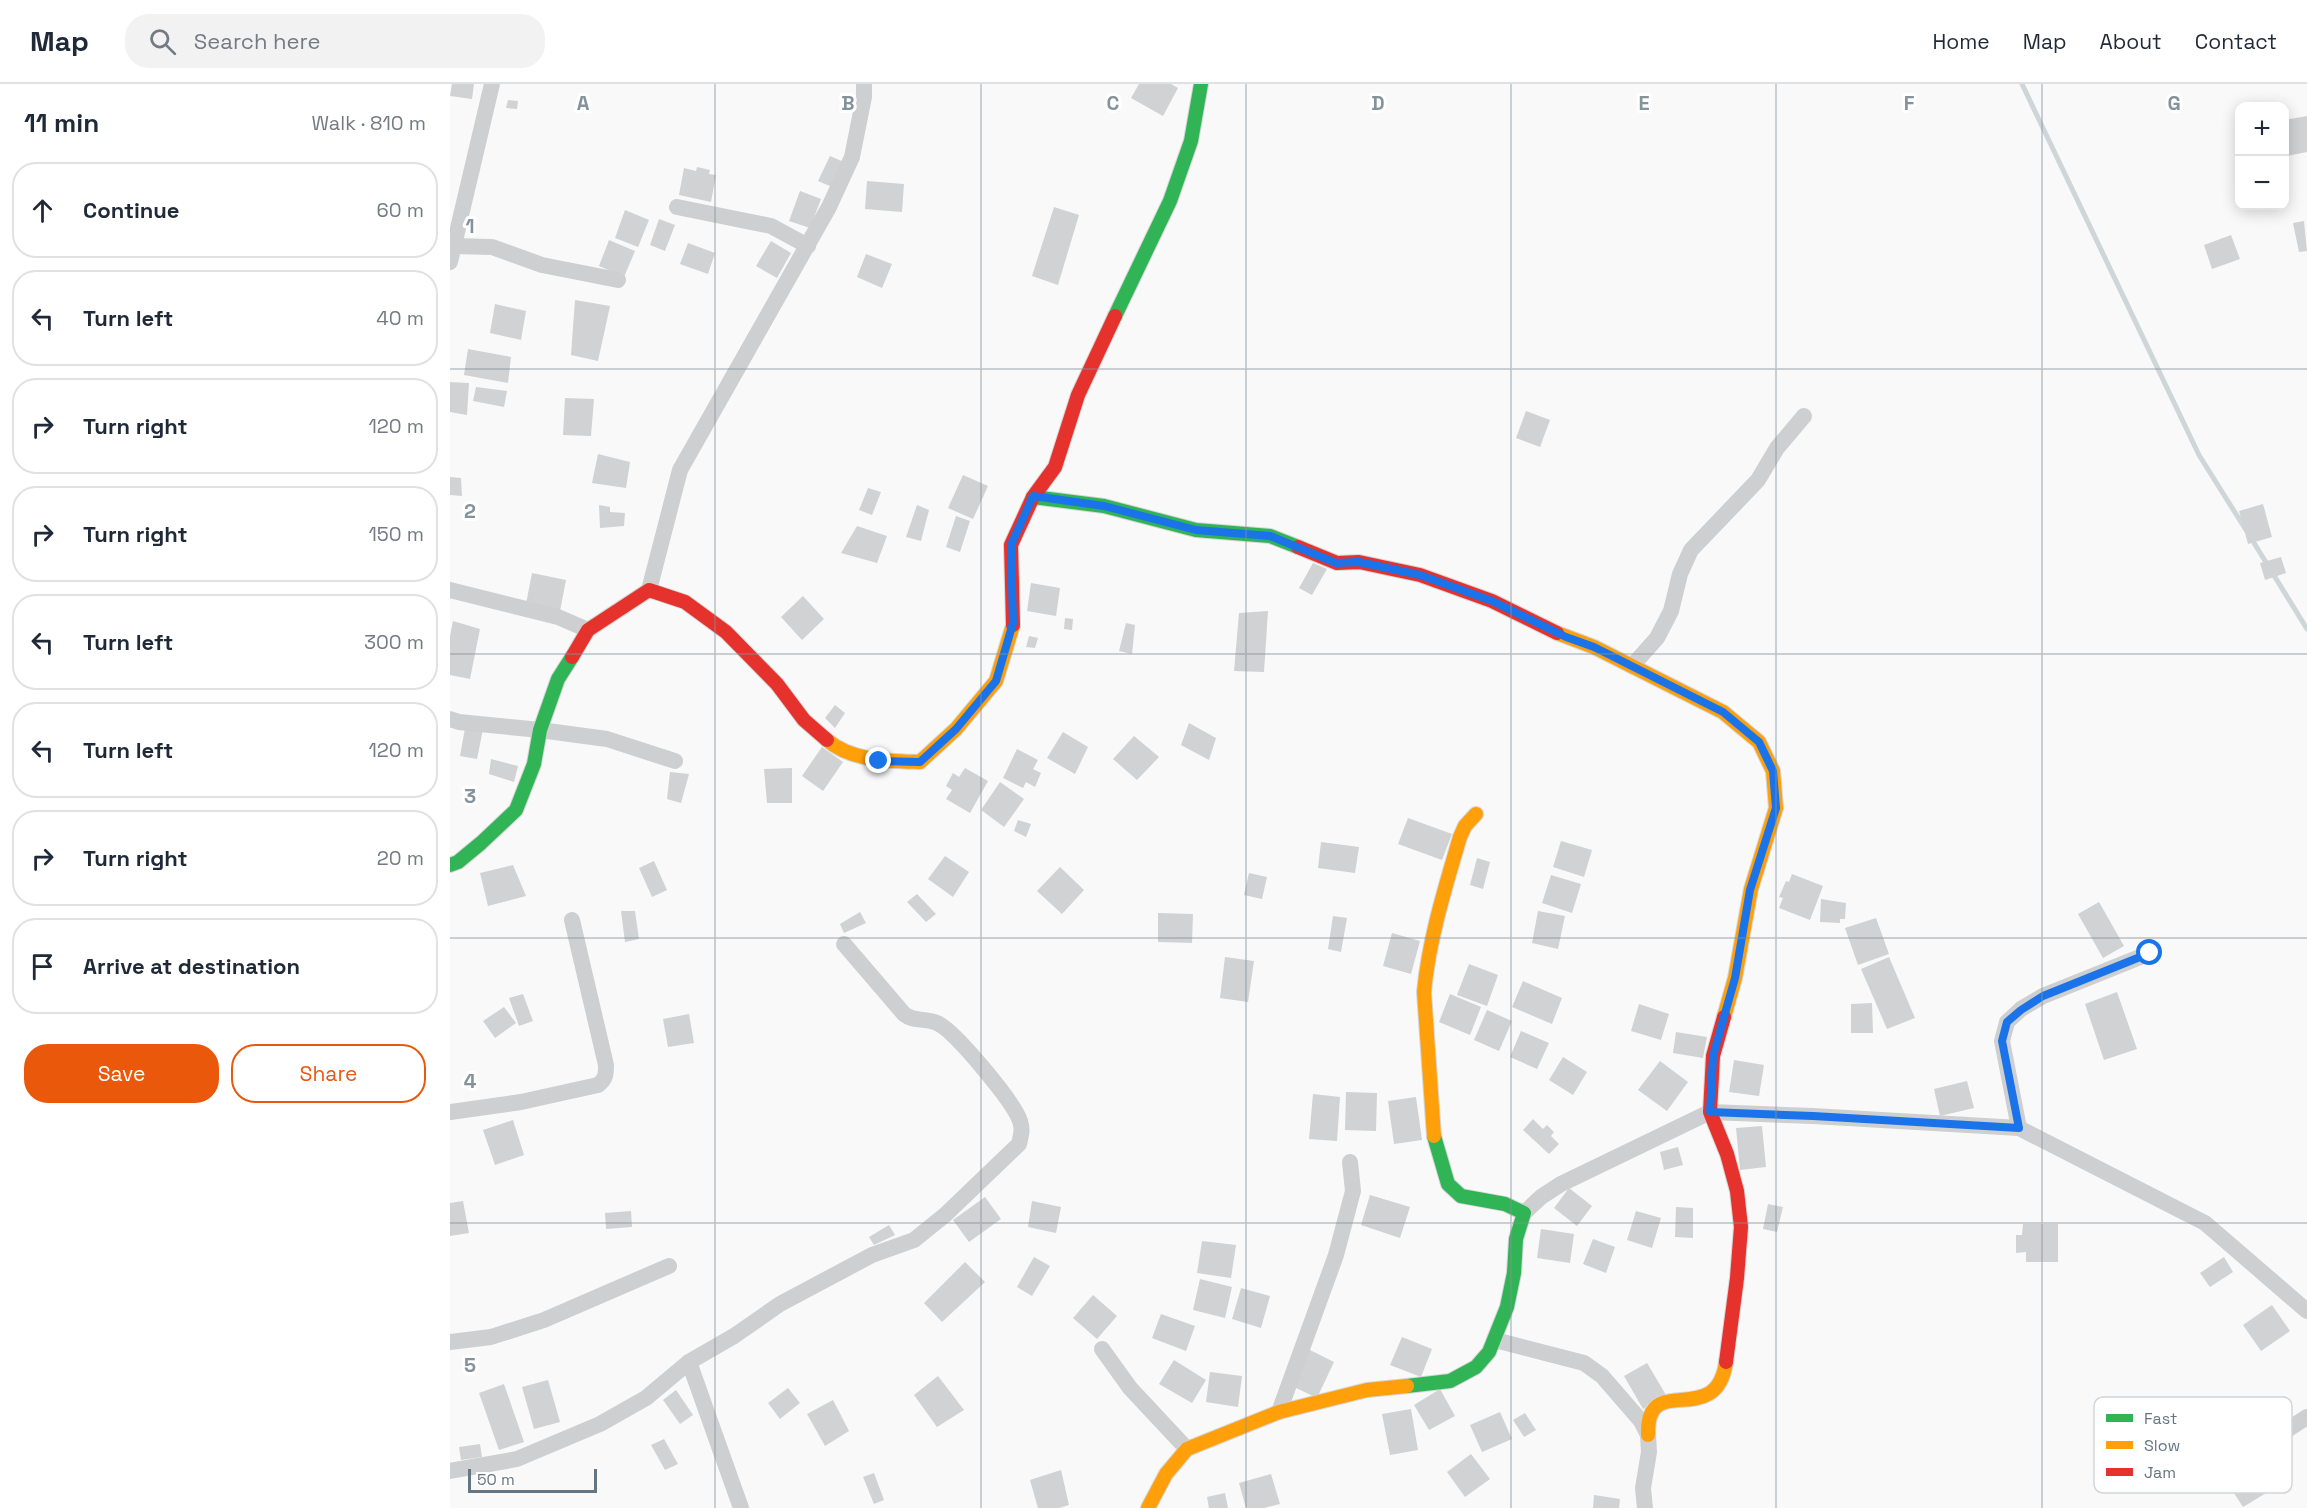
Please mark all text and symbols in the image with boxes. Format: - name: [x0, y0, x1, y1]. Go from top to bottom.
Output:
- search box: [125, 14, 545, 68]
- text: Map: [30, 23, 89, 59]
- icon: search: [146, 25, 179, 58]
- text: Search here: [194, 27, 321, 55]
- text: Home: [1932, 28, 1990, 55]
- text: Map: [2023, 28, 2067, 55]
- text: About: [2100, 28, 2162, 55]
- text: Contact: [2195, 28, 2277, 55]
- text: A: [577, 90, 590, 116]
- text: B: [841, 90, 855, 116]
- text: C: [1107, 90, 1120, 116]
- text: D: [1371, 90, 1385, 116]
- text: E: [1638, 90, 1650, 116]
- text: F: [1904, 90, 1915, 116]
- text: G: [2167, 90, 2181, 116]
- map controls: [2235, 102, 2289, 210]
- button: +: [2235, 102, 2289, 156]
- text: 11 min: [24, 106, 99, 140]
- text: Walk · 810 m: [312, 110, 426, 136]
- button: −: [2235, 156, 2289, 210]
- icon: ahead: [26, 194, 59, 227]
- text: Continue: [83, 196, 179, 224]
- text: 60 m: [377, 197, 424, 223]
- text: 1: [465, 213, 475, 239]
- icon: left: [26, 302, 59, 335]
- text: Turn left: [83, 304, 173, 332]
- text: 40 m: [376, 305, 424, 331]
- icon: right: [26, 410, 59, 443]
- text: Turn right: [83, 412, 188, 440]
- text: 120 m: [368, 413, 424, 439]
- text: 2: [464, 498, 476, 524]
- icon: right: [26, 518, 59, 551]
- text: Turn right: [83, 520, 188, 548]
- text: 150 m: [369, 521, 424, 547]
- icon: left: [26, 626, 59, 659]
- text: Turn left: [83, 628, 173, 656]
- text: 300 m: [364, 629, 424, 655]
- icon: left: [26, 734, 59, 767]
- text: Turn left: [83, 736, 173, 764]
- text: 120 m: [368, 737, 424, 763]
- route end: [865, 747, 891, 773]
- text: 3: [464, 783, 476, 809]
- icon: right: [26, 842, 59, 875]
- text: Turn right: [83, 844, 188, 872]
- text: 20 m: [377, 845, 424, 871]
- route start: [2136, 939, 2162, 965]
- icon: arrive: [26, 950, 59, 983]
- text: Arrive at destination: [83, 952, 300, 980]
- button: Save: [24, 1044, 219, 1103]
- button: Share: [231, 1044, 426, 1103]
- text: 4: [464, 1068, 477, 1094]
- text: 5: [464, 1352, 476, 1378]
- legend: [2094, 1397, 2292, 1493]
- text: Fast: [2144, 1408, 2177, 1429]
- text: Slow: [2144, 1435, 2180, 1456]
- text: Jam: [2144, 1462, 2176, 1483]
- scale bar: [468, 1466, 597, 1494]
- text: 50 m: [477, 1469, 515, 1490]

